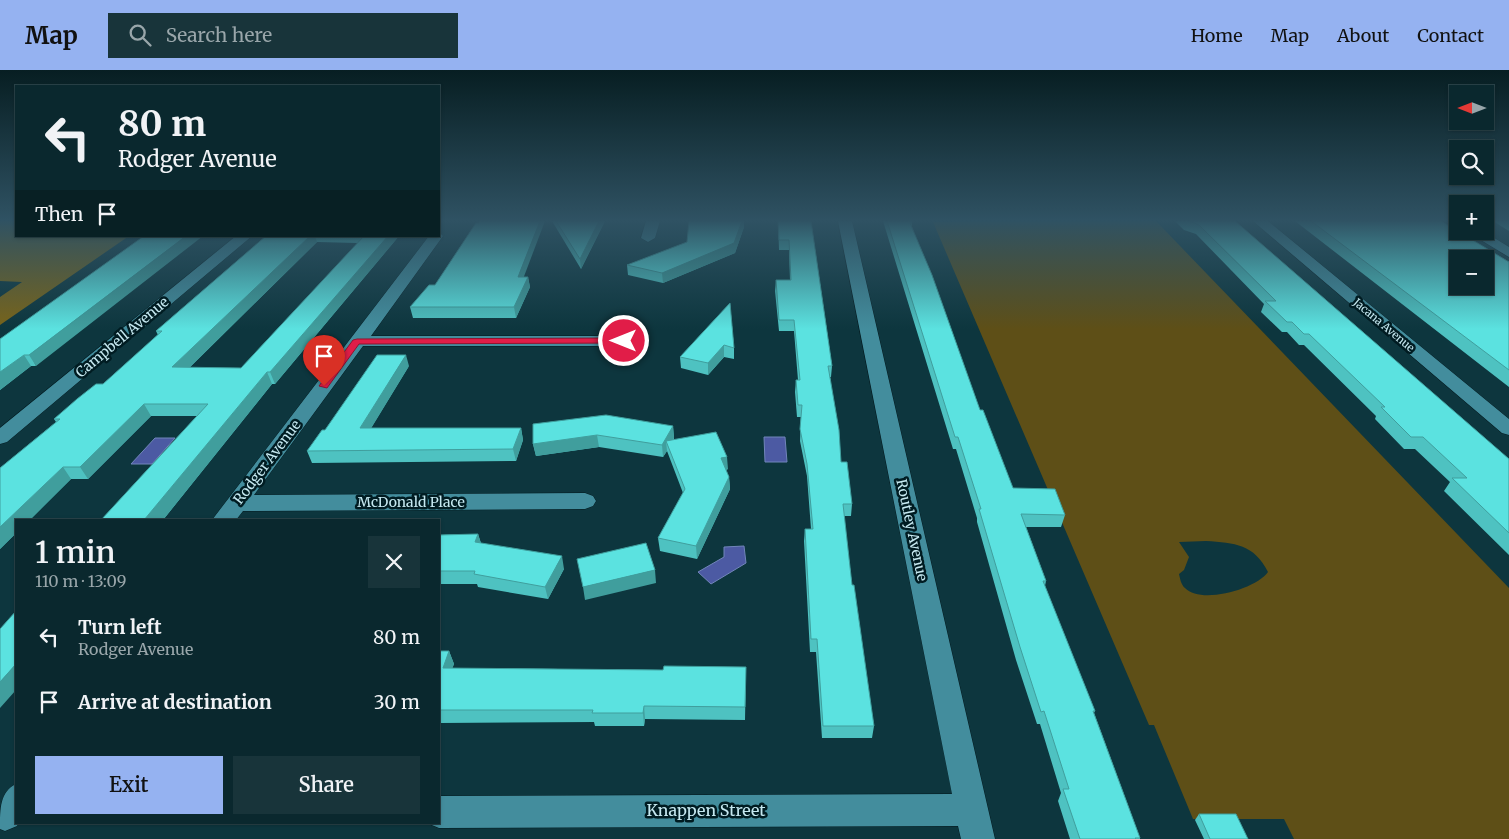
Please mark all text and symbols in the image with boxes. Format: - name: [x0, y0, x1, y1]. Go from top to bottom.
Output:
- search box: [108, 13, 458, 58]
- text: Map: [25, 20, 78, 51]
- icon: search: [126, 21, 154, 49]
- text: Search here: [166, 23, 272, 47]
- text: Home: [1191, 24, 1243, 47]
- text: Map: [1271, 24, 1309, 47]
- text: About: [1337, 24, 1389, 47]
- text: Contact: [1417, 24, 1484, 47]
- north arrow: [1449, 85, 1494, 130]
- map controls: [1449, 85, 1494, 295]
- text: 80 m: [118, 102, 206, 146]
- icon: left: [35, 105, 100, 170]
- button: search: [1449, 140, 1494, 185]
- text: Rodger Avenue: [118, 145, 277, 173]
- button: +: [1449, 195, 1494, 240]
- icon: arrive: [93, 200, 121, 228]
- text: Then: [35, 202, 83, 226]
- button: −: [1449, 250, 1494, 295]
- street label: Campbell Avenue: [72, 293, 172, 381]
- street label: Jacana Avenue: [1350, 295, 1418, 355]
- position arrow: [597, 314, 649, 366]
- pin: [303, 335, 345, 386]
- icon: arrive: [310, 342, 338, 370]
- street label: Rodger Avenue: [229, 416, 305, 508]
- street label: Routley Avenue: [892, 477, 932, 583]
- street label: McDonald Place: [357, 493, 465, 511]
- text: 1 min: [35, 533, 116, 571]
- button: close: [368, 536, 420, 588]
- text: 110 m · 13:09: [35, 571, 127, 591]
- text: Turn left: [78, 615, 162, 639]
- icon: left: [35, 623, 63, 651]
- text: 80 m: [373, 625, 420, 649]
- text: Rodger Avenue: [78, 639, 193, 659]
- icon: arrive: [35, 688, 63, 716]
- text: Arrive at destination: [78, 690, 272, 714]
- text: 30 m: [374, 690, 420, 714]
- button: Exit: [35, 756, 223, 814]
- button: Share: [233, 756, 420, 814]
- street label: Knappen Street: [646, 800, 766, 820]

